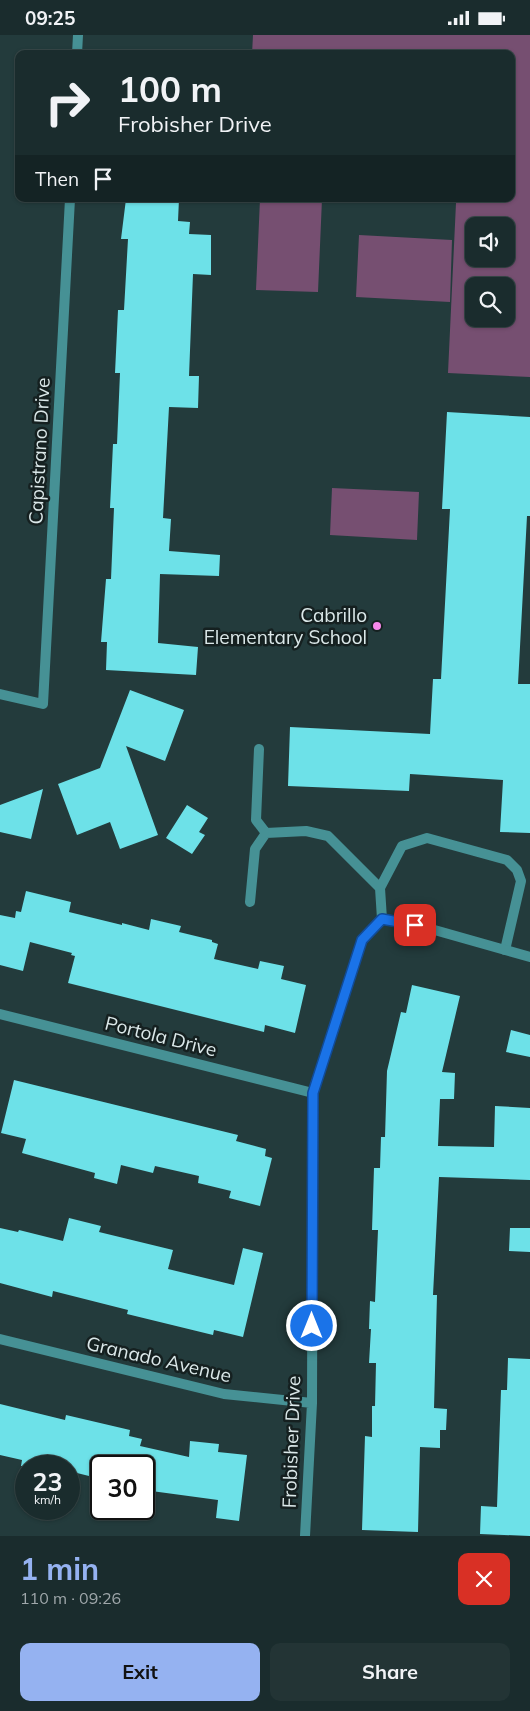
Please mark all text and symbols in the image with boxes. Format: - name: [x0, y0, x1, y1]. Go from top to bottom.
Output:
- text: 09:25: [25, 6, 75, 30]
- text: 100 m: [118, 67, 222, 111]
- icon: right: [35, 70, 100, 135]
- text: Frobisher Drive: [118, 110, 272, 138]
- icon: arrive: [89, 165, 117, 193]
- text: Then: [35, 167, 79, 191]
- map controls: [465, 217, 515, 327]
- button: sound: [465, 217, 515, 267]
- button: search: [465, 277, 515, 327]
- street label: Capistrano Drive: [23, 377, 55, 525]
- place label: Cabrillo Elementary School: [204, 603, 367, 649]
- marker: Cabrillo Elementary School: [371, 620, 383, 632]
- pin: [394, 904, 436, 946]
- icon: arrive: [401, 911, 429, 939]
- street label: Portola Drive: [103, 1011, 219, 1061]
- position arrow: [285, 1299, 337, 1351]
- street label: Granado Avenue: [84, 1331, 234, 1387]
- street label: Frobisher Drive: [277, 1375, 305, 1509]
- speed limit sign: 30: [90, 1455, 155, 1520]
- text: 23: [32, 1466, 63, 1497]
- text: km/h: [34, 1492, 61, 1507]
- text: 1 min: [20, 1550, 99, 1588]
- button: close: [458, 1553, 510, 1605]
- text: 110 m · 09:26: [20, 1588, 121, 1608]
- button: Exit: [20, 1643, 260, 1701]
- button: Share: [270, 1643, 510, 1701]

